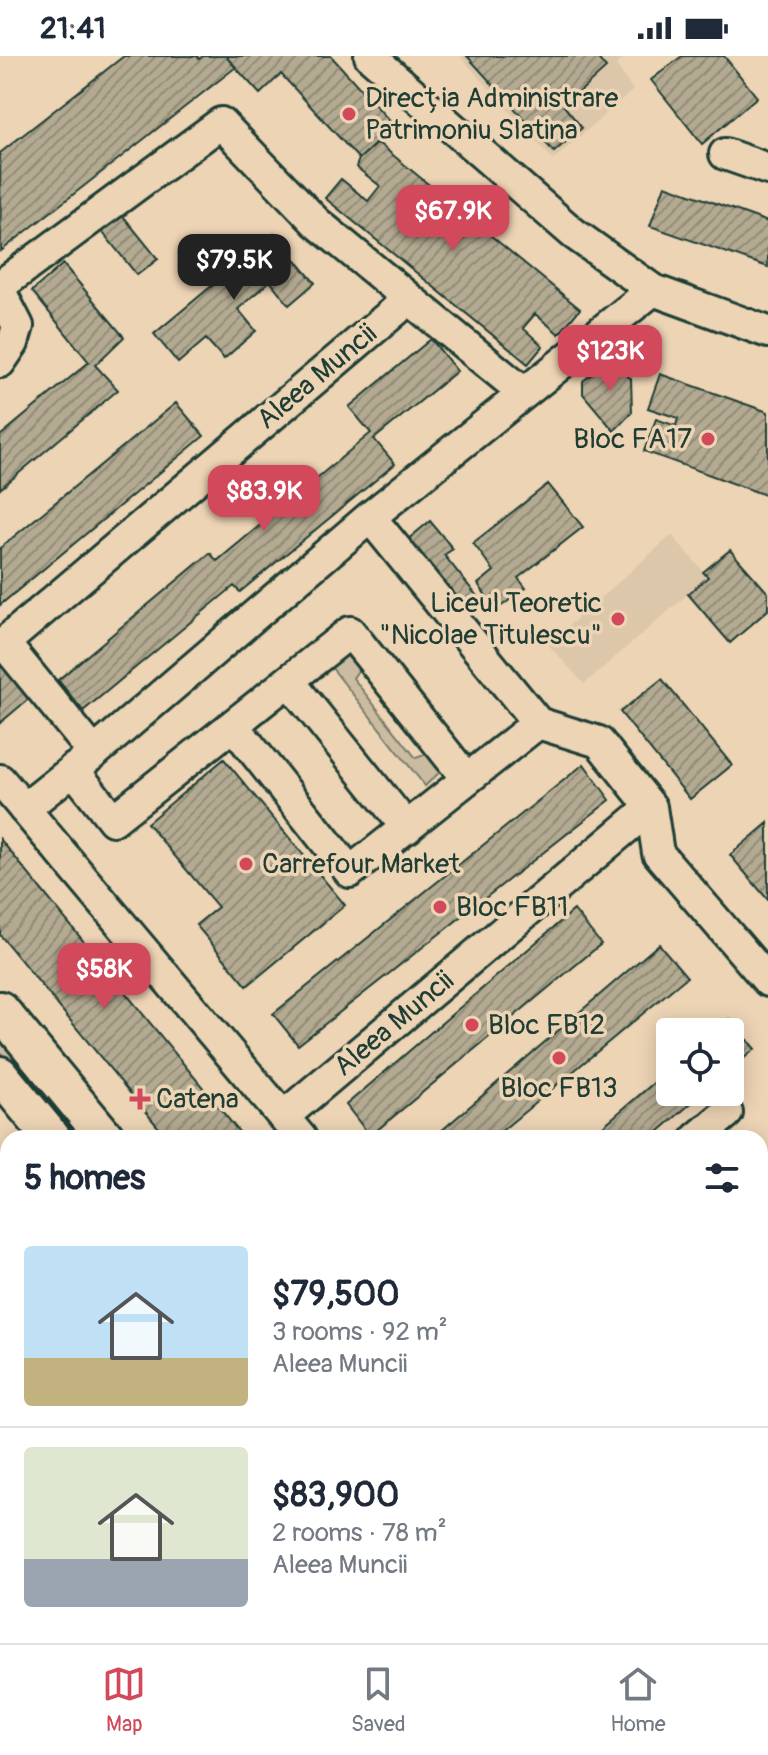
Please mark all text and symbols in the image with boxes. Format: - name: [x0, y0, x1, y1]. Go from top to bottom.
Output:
- text: 21:41: [40, 10, 106, 47]
- place label: Direcția Administrare Patrimoniu Slatina: [365, 81, 618, 148]
- marker: Direcția Administrare Patrimoniu Slatina: [340, 105, 358, 123]
- pin: $67.9K: [388, 185, 518, 253]
- text: $67.9K: [414, 195, 492, 227]
- pin: $79.5K: [169, 234, 299, 302]
- text: $79.5K: [196, 244, 272, 276]
- street label: Aleea Muncii: [250, 317, 384, 437]
- pin: $123K: [554, 325, 666, 393]
- text: $123K: [576, 335, 644, 367]
- place label: Bloc FA17: [573, 422, 692, 457]
- marker: Bloc FA17: [699, 430, 717, 448]
- pin: $83.9K: [199, 465, 329, 533]
- text: $83.9K: [226, 475, 302, 507]
- place label: Liceul Teoretic "Nicolae Titulescu": [379, 586, 602, 653]
- marker: Liceul Teoretic "Nicolae Titulescu": [609, 610, 627, 628]
- place label: Carrefour Market: [262, 847, 461, 882]
- marker: Carrefour Market: [237, 855, 255, 873]
- place label: Bloc FB11: [456, 890, 568, 925]
- marker: Bloc FB11: [431, 898, 449, 916]
- pin: $58K: [57, 943, 151, 1011]
- text: $58K: [76, 953, 132, 985]
- street label: Aleea Muncii: [327, 964, 461, 1084]
- place label: Bloc FB12: [488, 1008, 605, 1043]
- marker: Bloc FB12: [463, 1016, 481, 1034]
- map controls: [656, 1018, 744, 1106]
- button: locate: [656, 1018, 744, 1106]
- marker: Bloc FB13: [550, 1049, 568, 1067]
- place label: Bloc FB13: [500, 1071, 618, 1106]
- place label: Catena: [156, 1082, 239, 1117]
- marker: Catena: [131, 1090, 149, 1108]
- icon: filters: [700, 1156, 744, 1200]
- text: 5 homes: [24, 1157, 145, 1200]
- text: $79,500: [272, 1273, 399, 1316]
- icon: home: [88, 1278, 184, 1374]
- text: 3 rooms · 92 m²: [272, 1316, 448, 1348]
- text: Aleea Muncii: [272, 1348, 407, 1380]
- text: $83,900: [272, 1474, 399, 1517]
- icon: home: [88, 1479, 184, 1575]
- text: 2 rooms · 78 m²: [272, 1517, 447, 1549]
- text: Aleea Muncii: [272, 1549, 407, 1581]
- tab: Map: [102, 1662, 146, 1738]
- tab: Saved: [351, 1662, 406, 1738]
- tab: Home: [610, 1662, 666, 1738]

